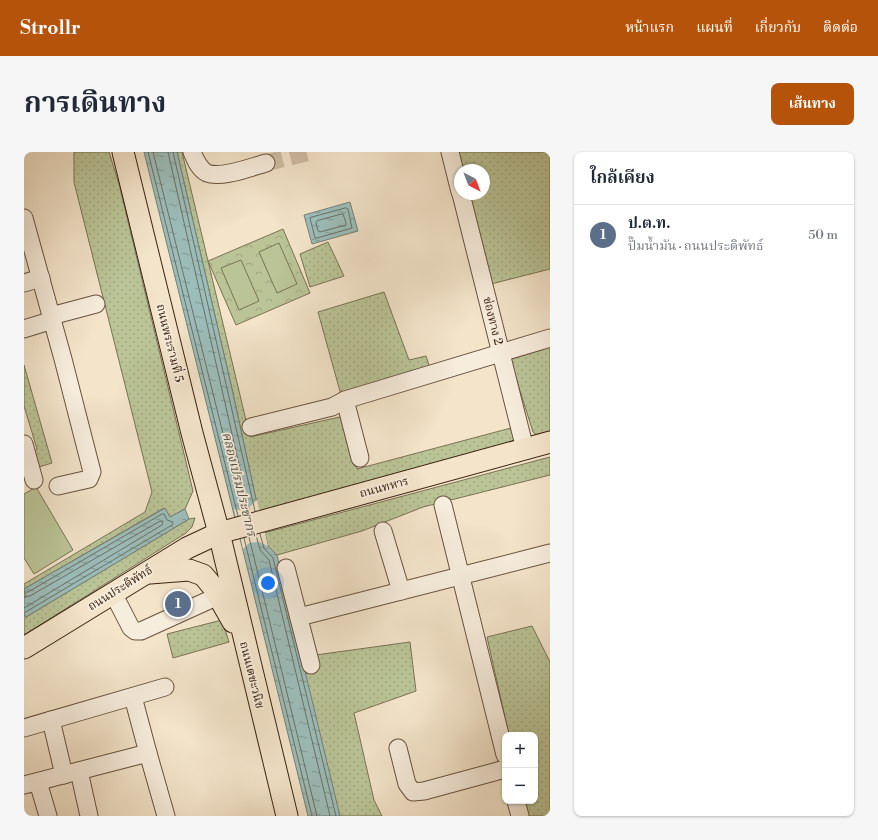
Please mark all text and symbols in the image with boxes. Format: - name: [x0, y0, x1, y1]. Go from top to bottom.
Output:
- text: Strollr: [20, 16, 81, 40]
- text: หน้าแรก: [625, 19, 674, 37]
- text: แผนที่: [696, 19, 733, 37]
- text: เกี่ยวกับ: [755, 19, 801, 37]
- text: ติดต่อ: [823, 19, 858, 37]
- button: เส้นทาง: [771, 83, 854, 125]
- text: การเดินทาง: [24, 86, 166, 121]
- north arrow: [454, 164, 490, 200]
- text: ใกล้เคียง: [590, 167, 655, 189]
- text: ป.ต.ท.: [628, 214, 670, 233]
- text: 1: [600, 227, 606, 243]
- text: 50 m: [808, 227, 838, 243]
- text: ปั๊มน้ำมัน · ถนนประดิพัทธ์: [628, 238, 763, 254]
- street label: ช่องทาง 2: [479, 296, 506, 347]
- street label: ถนนพระรามที่ 5: [153, 302, 189, 384]
- water label: คลองเปรมประชากร: [218, 430, 260, 540]
- street label: ถนนทหาร: [358, 474, 410, 501]
- street label: ถนนประดิพัทธ์: [85, 562, 156, 614]
- your location: [258, 573, 278, 593]
- pin: 1: [165, 589, 191, 619]
- street label: ถนนเตชะวนิช: [236, 640, 267, 710]
- map controls: [502, 732, 538, 804]
- button: +: [502, 732, 538, 768]
- button: −: [502, 768, 538, 804]

